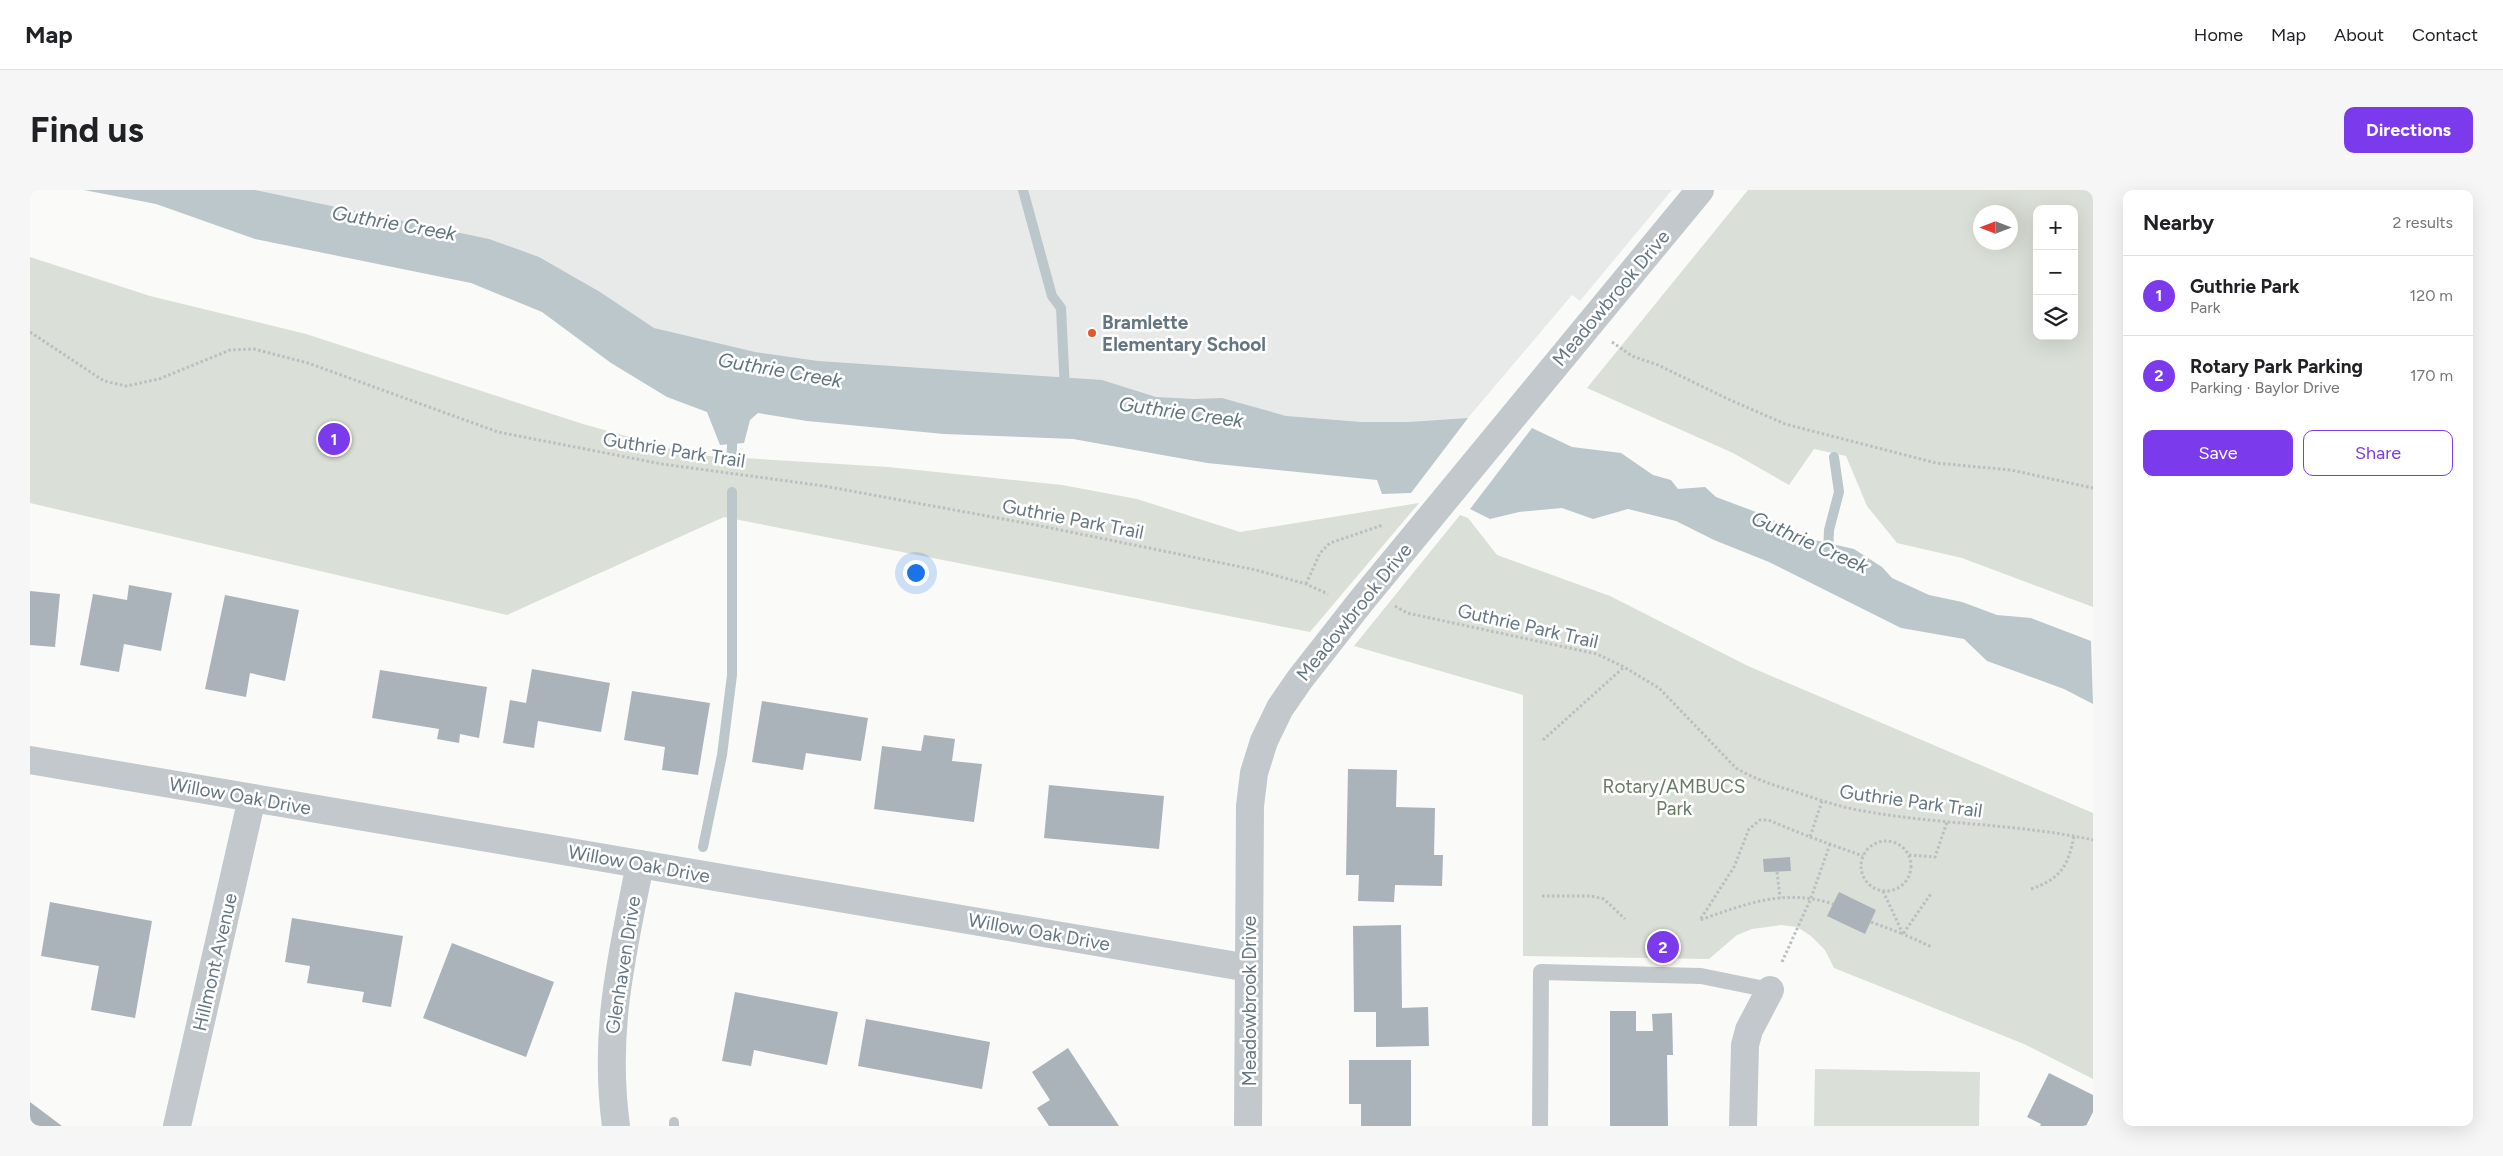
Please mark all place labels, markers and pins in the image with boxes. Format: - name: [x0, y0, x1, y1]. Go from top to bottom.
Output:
- place label: Bramlette Elementary School: [1102, 311, 1266, 356]
- marker: Bramlette Elementary School: [1086, 327, 1098, 339]
- pin: 1: [318, 420, 350, 458]
- pin: 2: [1647, 928, 1679, 966]

